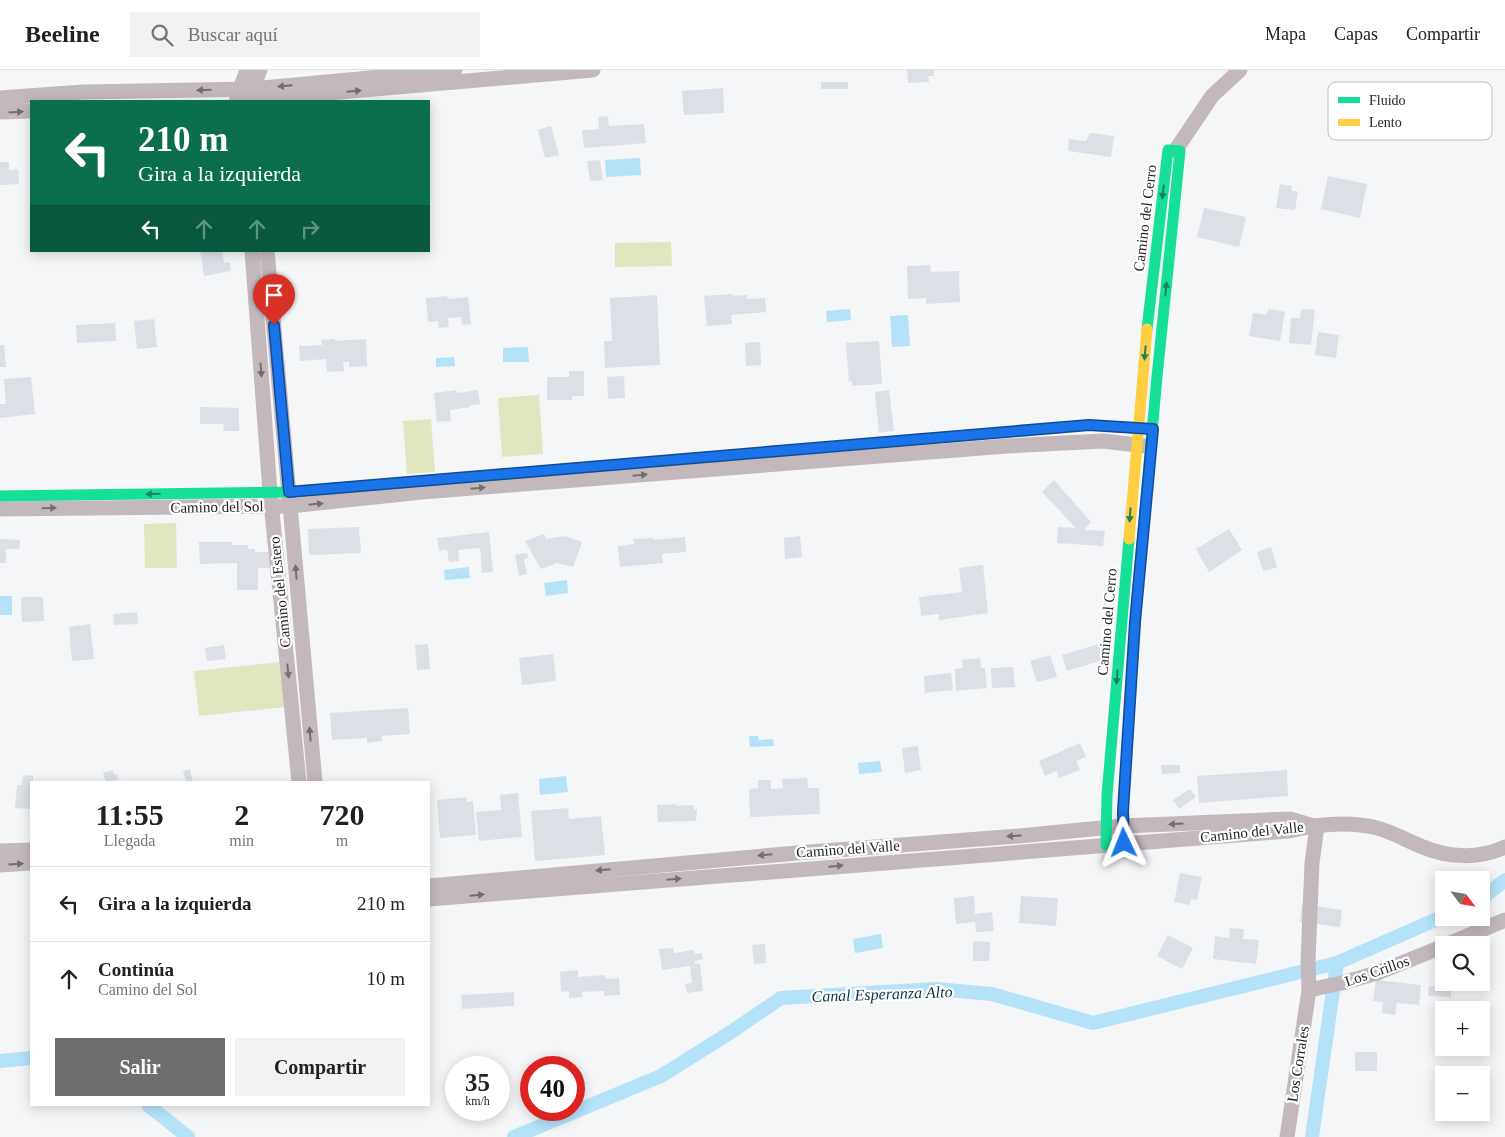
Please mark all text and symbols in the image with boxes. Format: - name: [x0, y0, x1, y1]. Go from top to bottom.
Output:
- search box: [130, 12, 480, 57]
- text: Beeline: [25, 21, 100, 47]
- icon: search: [148, 21, 176, 49]
- text: Buscar aquí: [188, 24, 278, 45]
- text: Mapa: [1265, 24, 1306, 44]
- text: Capas: [1334, 24, 1378, 44]
- text: Compartir: [1406, 24, 1480, 44]
- one-way arrow: [277, 82, 293, 90]
- legend: [1328, 82, 1492, 140]
- one-way arrow: [195, 86, 211, 94]
- one-way arrow: [346, 87, 362, 95]
- text: Fluido: [1369, 93, 1406, 108]
- one-way arrow: [8, 107, 24, 115]
- text: Lento: [1369, 115, 1402, 130]
- icon: left: [55, 120, 120, 185]
- text: 210 m: [138, 120, 228, 159]
- text: Gira a la izquierda: [138, 161, 301, 186]
- street label: Camino del Cerro: [1131, 164, 1159, 272]
- one-way arrow: [1159, 184, 1167, 200]
- icon: left: [137, 215, 165, 243]
- icon: ahead: [190, 215, 218, 243]
- icon: ahead: [243, 215, 271, 243]
- icon: right: [296, 215, 324, 243]
- pin: [253, 274, 295, 325]
- icon: arrive: [260, 281, 288, 309]
- one-way arrow: [1162, 281, 1170, 297]
- one-way arrow: [1140, 345, 1148, 361]
- one-way arrow: [257, 362, 265, 378]
- one-way arrow: [632, 471, 648, 479]
- one-way arrow: [470, 484, 486, 492]
- one-way arrow: [145, 490, 161, 498]
- street label: Camino del Sol: [170, 498, 264, 516]
- one-way arrow: [308, 500, 324, 508]
- one-way arrow: [41, 504, 57, 512]
- one-way arrow: [1126, 507, 1134, 523]
- street label: Camino del Estero: [266, 536, 294, 648]
- one-way arrow: [292, 564, 300, 580]
- street label: Camino del Cerro: [1094, 568, 1120, 676]
- one-way arrow: [284, 663, 292, 679]
- one-way arrow: [1113, 669, 1121, 685]
- one-way arrow: [306, 726, 314, 742]
- text: 11:55: [95, 798, 164, 831]
- text: 2: [234, 798, 249, 831]
- text: 720: [320, 798, 365, 831]
- position arrow: [1097, 816, 1149, 868]
- street label: Camino del Valle: [1200, 819, 1305, 845]
- one-way arrow: [1168, 820, 1184, 828]
- text: Llegada: [104, 832, 155, 849]
- text: min: [229, 832, 254, 849]
- text: m: [336, 832, 348, 849]
- one-way arrow: [1006, 833, 1022, 841]
- street label: Camino del Valle: [796, 837, 901, 861]
- one-way arrow: [757, 852, 773, 860]
- one-way arrow: [8, 859, 24, 867]
- one-way arrow: [828, 862, 844, 870]
- one-way arrow: [595, 866, 611, 874]
- north arrow: [1435, 871, 1490, 926]
- map controls: [1435, 871, 1490, 1121]
- one-way arrow: [666, 875, 682, 883]
- icon: left: [55, 890, 83, 918]
- one-way arrow: [470, 891, 486, 899]
- text: Gira a la izquierda: [98, 893, 252, 914]
- text: 210 m: [357, 893, 405, 914]
- button: search: [1435, 936, 1490, 991]
- street label: Los Crillos: [1343, 952, 1411, 989]
- text: Continúa: [98, 959, 174, 980]
- icon: ahead: [55, 965, 83, 993]
- text: 10 m: [366, 968, 405, 989]
- text: Camino del Sol: [98, 981, 198, 998]
- water label: Canal Esperanza Alto: [811, 983, 953, 1006]
- button: +: [1435, 1001, 1490, 1056]
- street label: Los Corrales: [1284, 1025, 1312, 1103]
- button: Salir: [55, 1038, 225, 1096]
- button: Compartir: [235, 1038, 405, 1096]
- speed limit sign: 40: [520, 1056, 585, 1121]
- button: −: [1435, 1066, 1490, 1121]
- text: 35: [465, 1069, 490, 1096]
- text: km/h: [465, 1094, 490, 1108]

